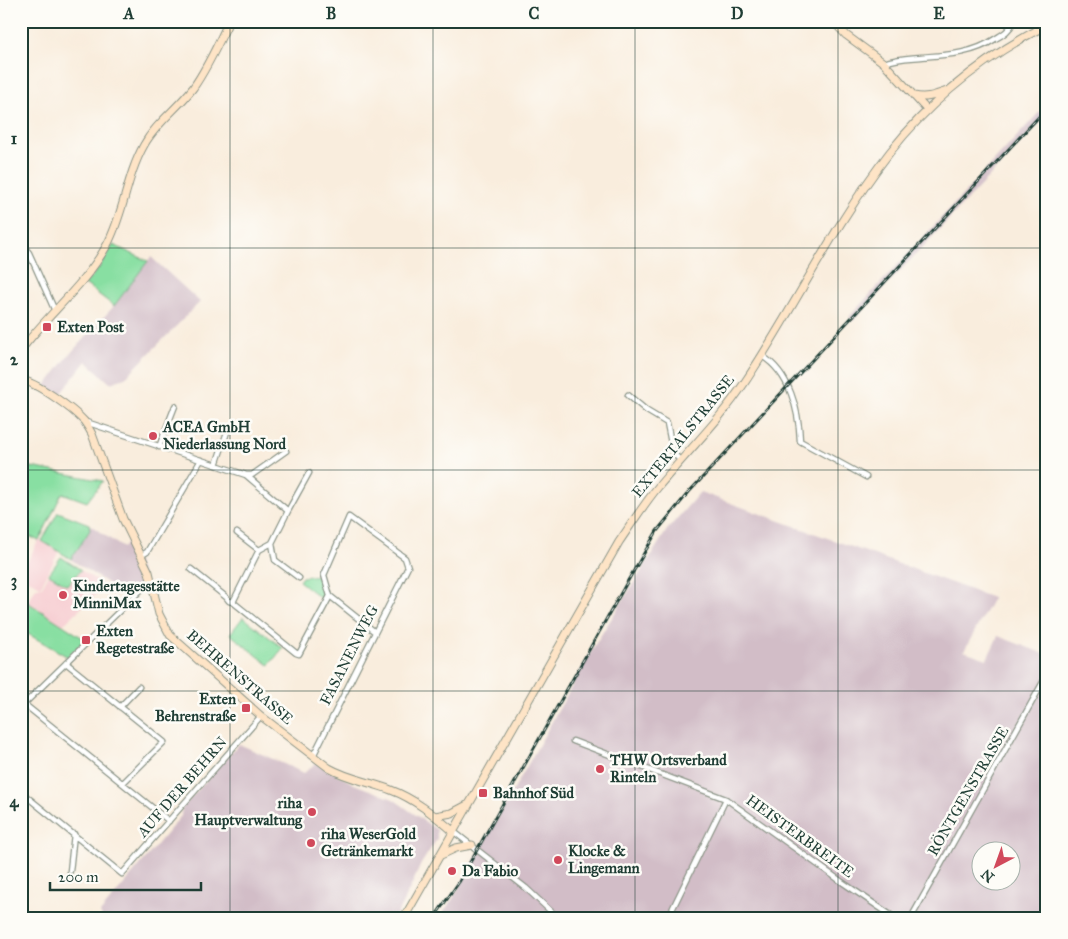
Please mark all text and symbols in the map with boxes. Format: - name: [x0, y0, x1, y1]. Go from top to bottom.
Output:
- text: A: [123, 4, 135, 23]
- text: B: [326, 4, 336, 23]
- text: C: [529, 4, 540, 23]
- text: D: [731, 4, 744, 23]
- text: E: [933, 4, 945, 23]
- text: 1: [11, 129, 18, 148]
- place label: Exten Post: [57, 318, 125, 336]
- marker: Exten Post: [41, 321, 53, 333]
- text: 2: [10, 350, 19, 369]
- street label: EXTERTALSTRASSE: [628, 371, 738, 501]
- place label: ACEA GmbH Niederlassung Nord: [162, 418, 287, 454]
- marker: ACEA GmbH Niederlassung Nord: [147, 430, 159, 442]
- text: 3: [11, 571, 17, 591]
- place label: Kindertagesstätte MinniMax: [73, 577, 180, 612]
- marker: Kindertagesstätte MinniMax: [57, 589, 69, 601]
- street label: FASANENWEG: [316, 602, 382, 708]
- place label: Exten Regetestraße: [96, 622, 175, 658]
- street label: BEHRENSTRASSE: [183, 626, 297, 728]
- marker: Exten Regetestraße: [80, 634, 92, 646]
- place label: Exten Behrenstraße: [155, 690, 237, 725]
- marker: Exten Behrenstraße: [240, 702, 252, 714]
- street label: RÖNTGENSTRASSE: [923, 722, 1013, 859]
- street label: AUF DER BEHRN: [133, 733, 231, 842]
- place label: THW Ortsverband Rinteln: [609, 751, 727, 786]
- marker: THW Ortsverband Rinteln: [594, 763, 606, 775]
- place label: Bahnhof Süd: [493, 784, 575, 802]
- marker: Bahnhof Süd: [477, 787, 489, 799]
- street label: HEISTERBREITE: [743, 791, 858, 881]
- text: 4: [10, 792, 20, 812]
- place label: riha Hauptverwaltung: [194, 794, 303, 830]
- marker: riha Hauptverwaltung: [306, 806, 318, 818]
- place label: riha WeserGold Getränkemarkt: [320, 825, 416, 860]
- marker: riha WeserGold Getränkemarkt: [305, 837, 317, 849]
- place label: Klocke & Lingemann: [568, 842, 641, 878]
- north arrow: [970, 842, 1020, 892]
- marker: Klocke & Lingemann: [552, 854, 564, 866]
- scale bar: [50, 859, 201, 891]
- place label: Da Fabio: [462, 862, 518, 880]
- marker: Da Fabio: [446, 865, 458, 877]
- text: N: [978, 865, 998, 886]
- text: 200 m: [58, 868, 99, 886]

